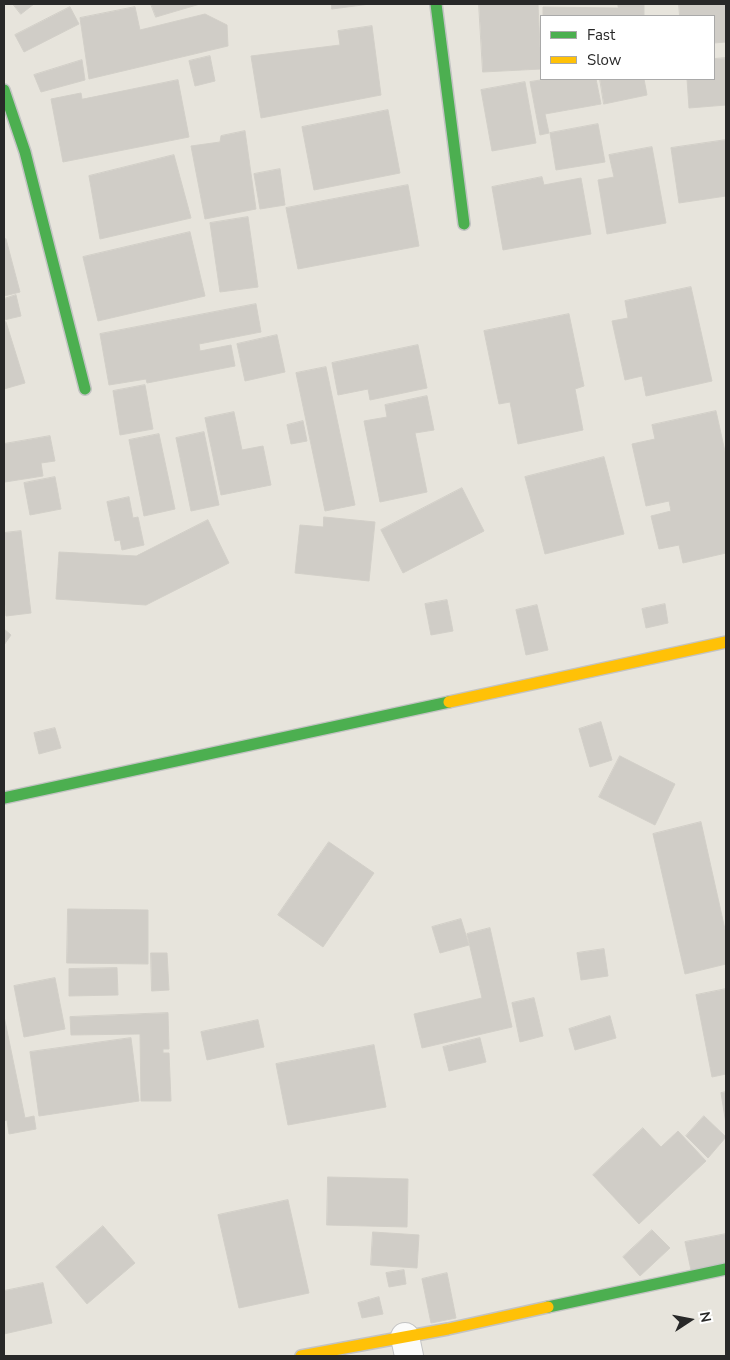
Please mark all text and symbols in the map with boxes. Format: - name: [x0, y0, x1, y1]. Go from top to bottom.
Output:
- legend: [540, 15, 715, 80]
- text: Fast: [587, 25, 615, 45]
- text: Slow: [587, 50, 621, 70]
- north arrow: [665, 1295, 715, 1345]
- text: N: [695, 1310, 716, 1324]

